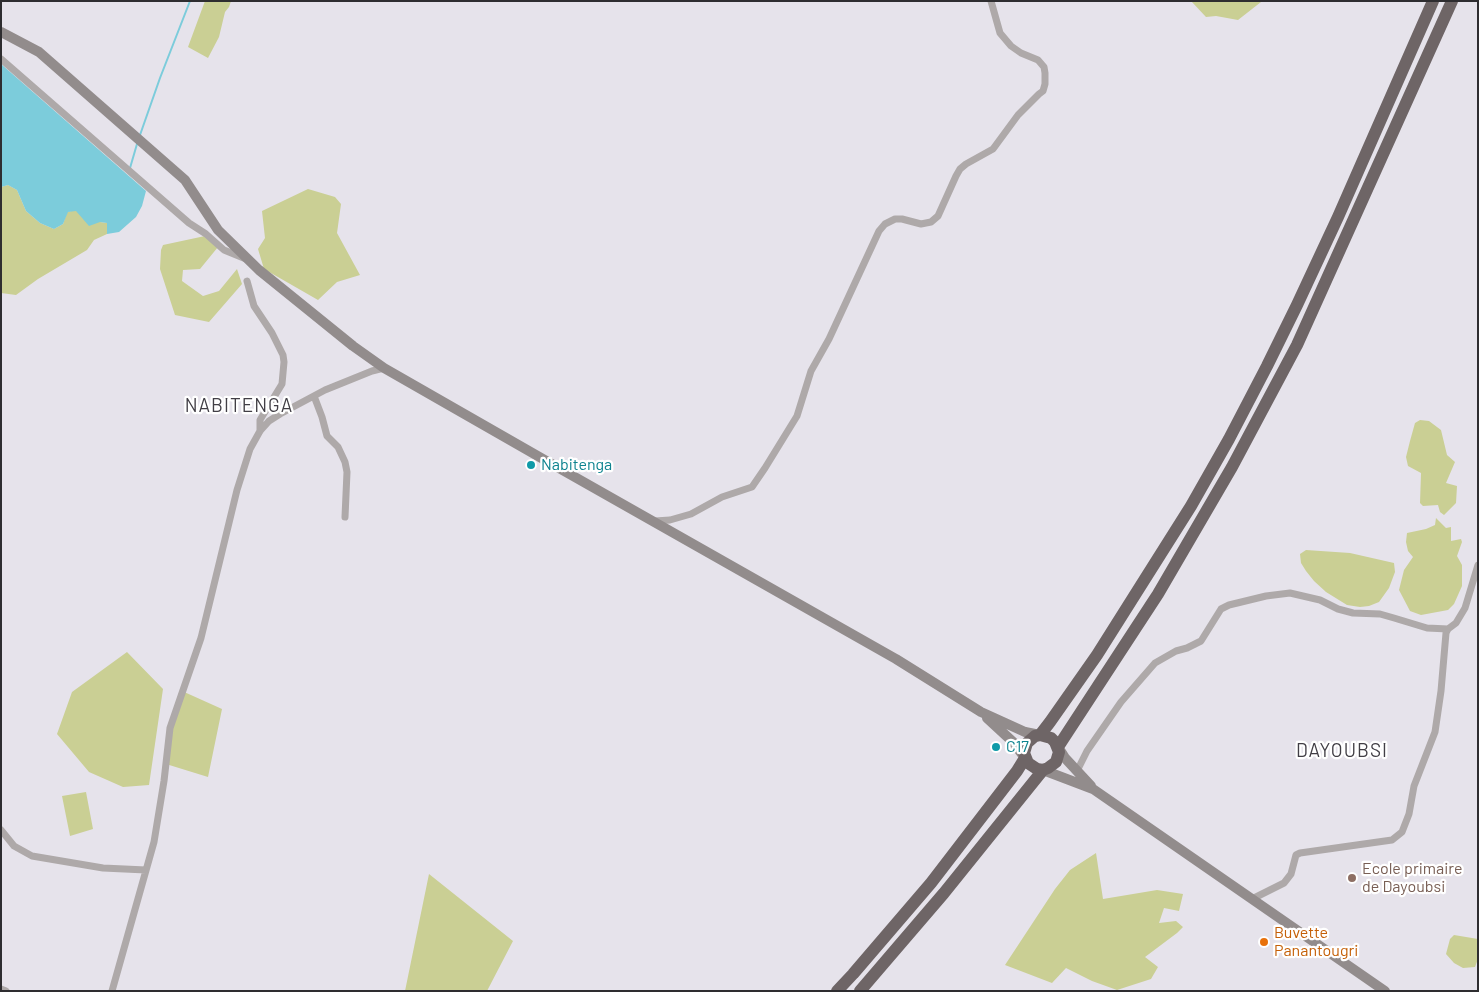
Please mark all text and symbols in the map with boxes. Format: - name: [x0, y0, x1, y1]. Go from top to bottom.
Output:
- district label: NABITENGA: [184, 395, 294, 417]
- place label: Nabitenga: [541, 455, 612, 475]
- marker: Nabitenga: [525, 459, 537, 471]
- place label: C17: [1006, 737, 1029, 757]
- district label: DAYOUBSI: [1295, 740, 1389, 762]
- marker: C17: [990, 741, 1002, 753]
- place label: Ecole primaire de Dayoubsi: [1362, 859, 1463, 897]
- marker: Ecole primaire de Dayoubsi: [1346, 872, 1358, 884]
- place label: Buvette Panantougri: [1274, 923, 1358, 961]
- marker: Buvette Panantougri: [1258, 936, 1270, 948]

